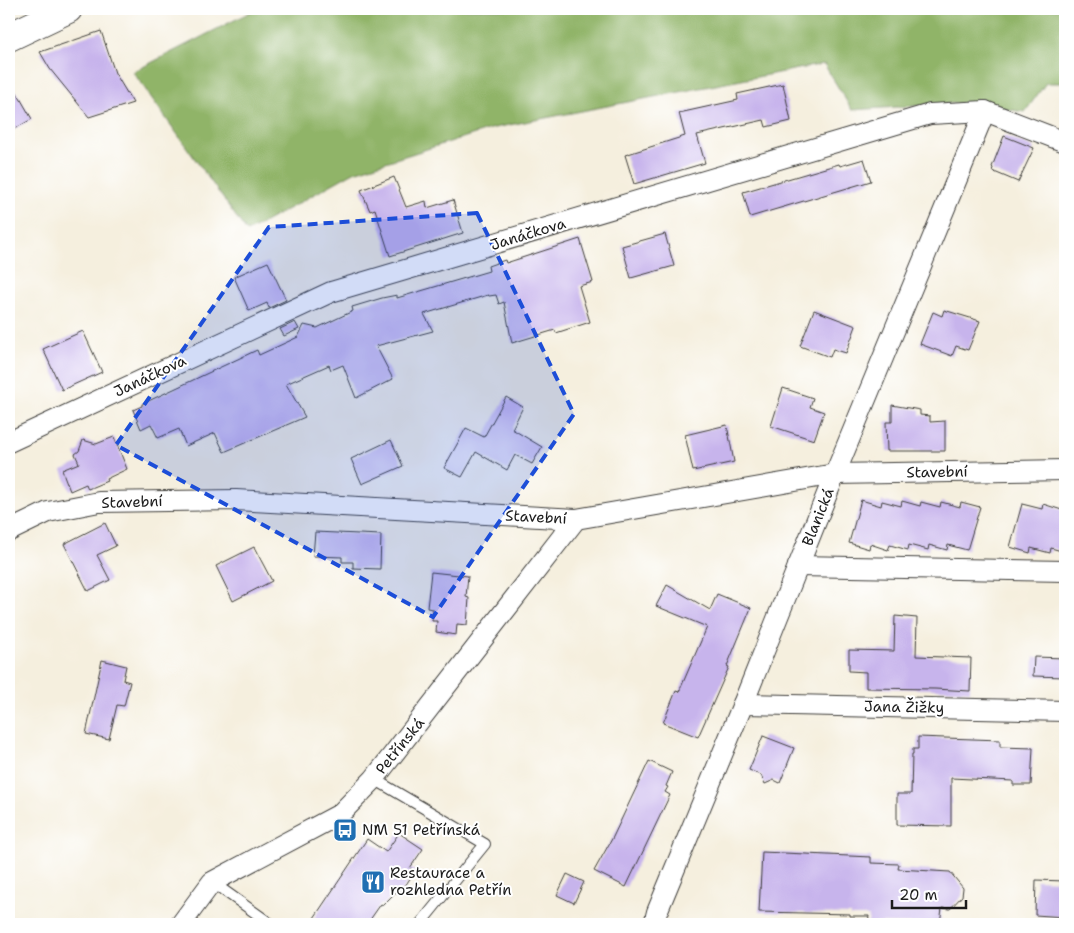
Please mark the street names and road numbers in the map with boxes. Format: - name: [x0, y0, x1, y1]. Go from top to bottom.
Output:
- street label: Janáčkova: [488, 213, 569, 255]
- street label: Janáčkova: [111, 350, 190, 401]
- street label: Stavební: [906, 461, 969, 483]
- street label: Blanická: [797, 484, 839, 549]
- street label: Stavební: [101, 491, 164, 513]
- street label: Stavební: [505, 505, 568, 529]
- street label: Jana Žižky: [864, 695, 944, 718]
- street label: Petřínská: [371, 713, 429, 778]

